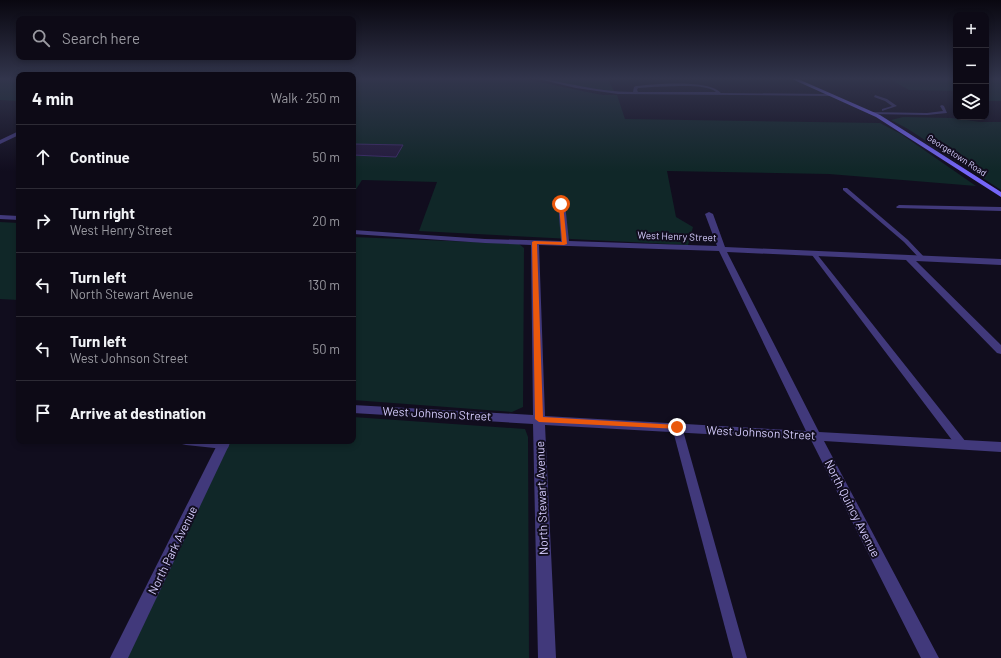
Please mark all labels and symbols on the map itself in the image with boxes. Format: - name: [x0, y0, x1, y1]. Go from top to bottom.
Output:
- street label: Georgetown Road: [925, 132, 989, 178]
- route start: [552, 195, 570, 213]
- street label: West Henry Street: [637, 229, 717, 243]
- street label: West Johnson Street: [382, 403, 492, 423]
- route end: [668, 418, 686, 436]
- street label: West Johnson Street: [706, 422, 816, 442]
- street label: North Stewart Avenue: [532, 441, 550, 555]
- street label: North Quincy Avenue: [822, 457, 884, 559]
- street label: North Park Avenue: [145, 504, 199, 596]

